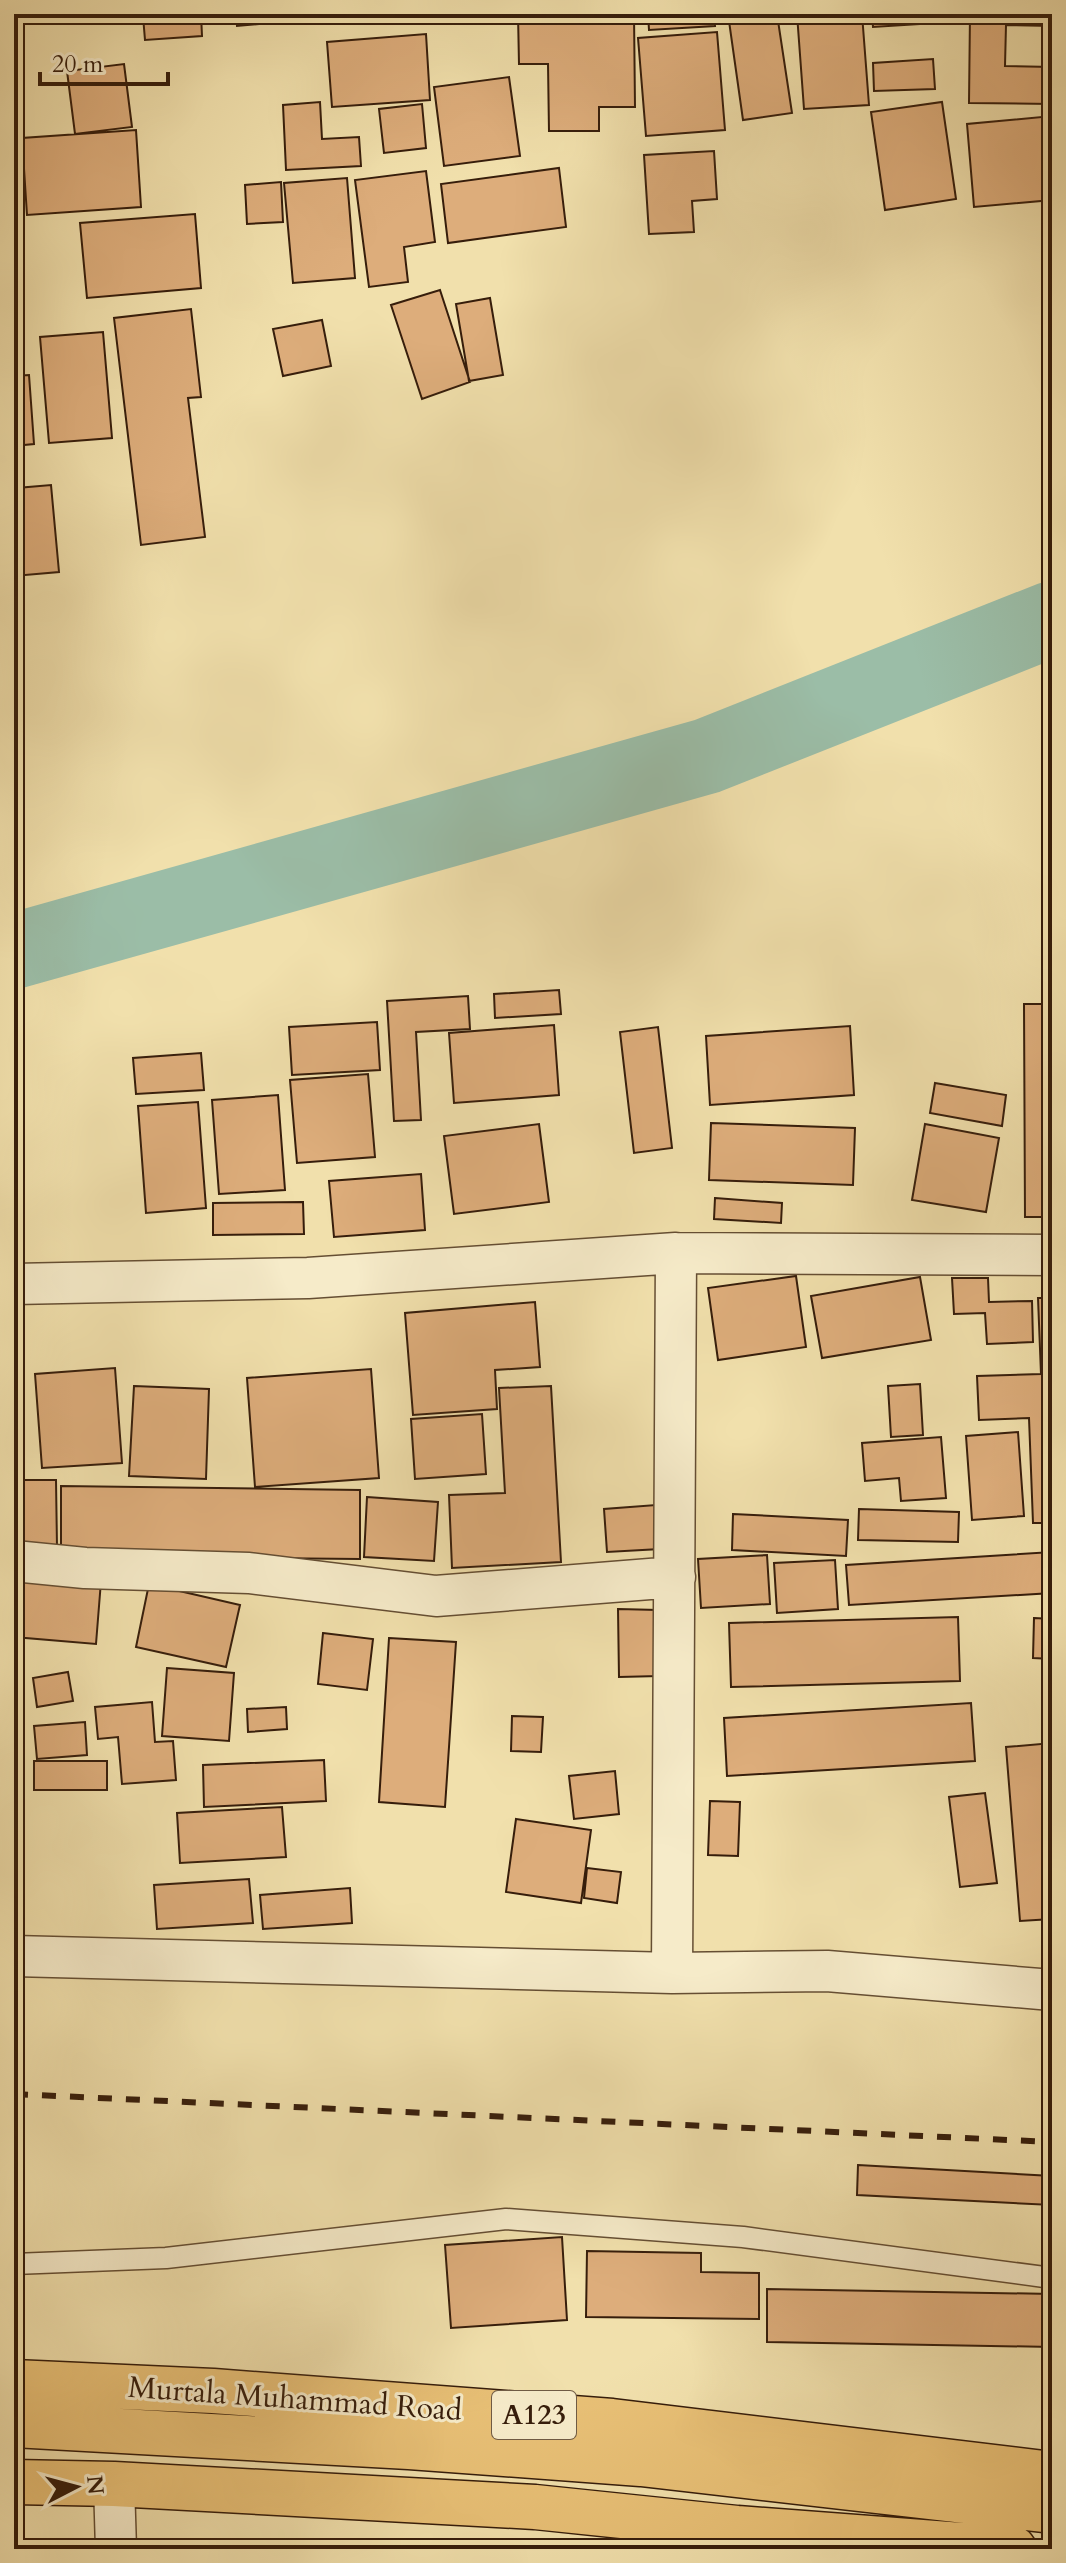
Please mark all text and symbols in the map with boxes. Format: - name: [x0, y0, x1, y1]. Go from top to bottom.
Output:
- scale bar: [40, 36, 168, 86]
- text: 20 m: [52, 48, 104, 81]
- street label: Murtala Muhammad Road: [127, 2367, 463, 2431]
- road number: A123: [492, 2391, 576, 2439]
- north arrow: [36, 2447, 116, 2527]
- text: N: [79, 2474, 111, 2496]

